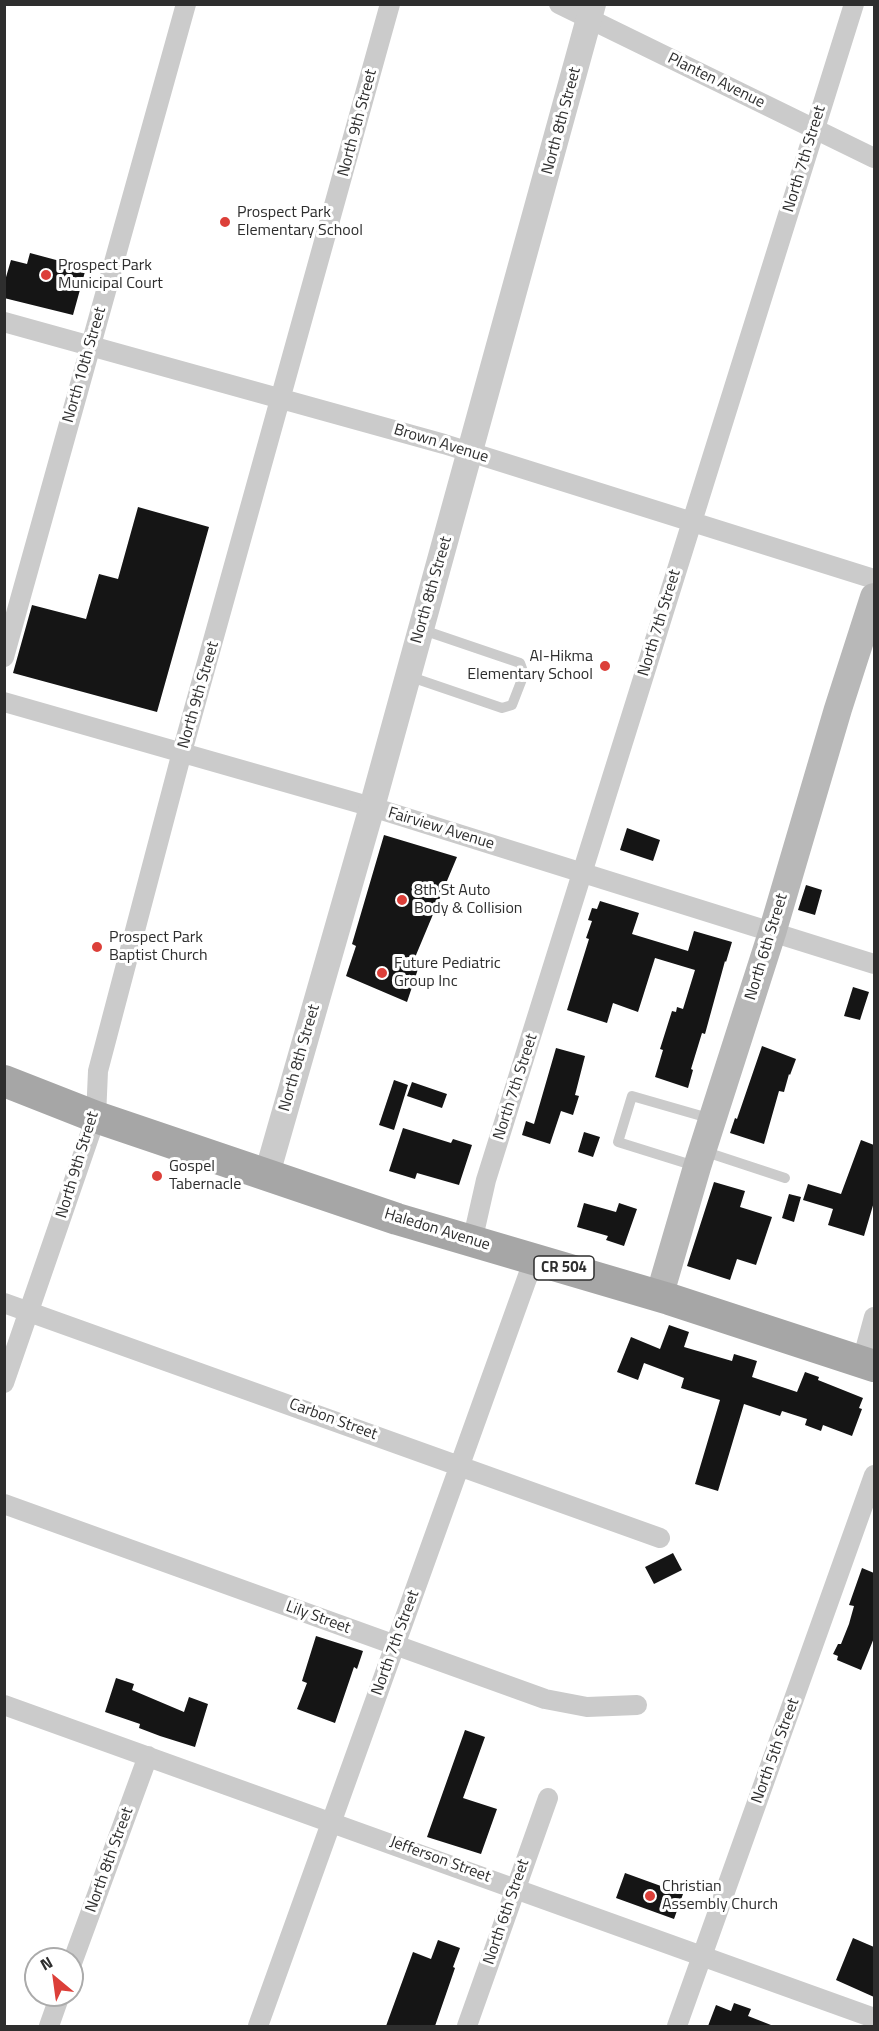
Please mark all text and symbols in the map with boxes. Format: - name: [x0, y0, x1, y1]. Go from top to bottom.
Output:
- street label: Planten Avenue: [664, 49, 768, 113]
- street label: North 8th Street: [538, 65, 586, 177]
- street label: North 9th Street: [334, 67, 382, 179]
- street label: North 7th Street: [780, 103, 830, 215]
- place label: Prospect Park Elementary School: [237, 203, 363, 241]
- marker: Prospect Park Elementary School: [218, 215, 232, 229]
- place label: Prospect Park Municipal Court: [58, 256, 163, 294]
- marker: Prospect Park Municipal Court: [39, 268, 53, 282]
- street label: North 10th Street: [59, 305, 111, 425]
- street label: Brown Avenue: [391, 421, 491, 467]
- street label: North 8th Street: [408, 534, 456, 646]
- street label: North 7th Street: [635, 567, 685, 679]
- street label: North 9th Street: [175, 639, 223, 751]
- place label: Al-Hikma Elementary School: [467, 647, 593, 685]
- marker: Al-Hikma Elementary School: [598, 659, 612, 673]
- street label: Fairview Avenue: [386, 804, 496, 854]
- place label: 8th St Auto Body & Collision: [414, 881, 522, 919]
- street label: North 6th Street: [742, 891, 792, 1003]
- marker: 8th St Auto Body & Collision: [395, 893, 409, 907]
- place label: Prospect Park Baptist Church: [109, 928, 208, 966]
- marker: Prospect Park Baptist Church: [90, 940, 104, 954]
- place label: Future Pediatric Group Inc: [394, 954, 501, 992]
- marker: Future Pediatric Group Inc: [375, 966, 389, 980]
- street label: North 8th Street: [276, 1002, 324, 1114]
- street label: North 7th Street: [490, 1032, 542, 1142]
- street label: North 9th Street: [53, 1109, 103, 1221]
- place label: Gospel Tabernacle: [169, 1157, 241, 1195]
- marker: Gospel Tabernacle: [150, 1169, 164, 1183]
- street label: Haledon Avenue: [382, 1205, 492, 1255]
- road number: CR 504: [534, 1256, 594, 1280]
- street label: Carbon Street: [286, 1395, 380, 1445]
- street label: North 7th Street: [368, 1588, 424, 1698]
- street label: Lily Street: [283, 1597, 353, 1639]
- street label: North 5th Street: [748, 1696, 804, 1806]
- street label: North 8th Street: [82, 1805, 138, 1915]
- street label: Jefferson Street: [387, 1833, 493, 1887]
- street label: North 6th Street: [480, 1857, 534, 1967]
- place label: Christian Assembly Church: [662, 1877, 778, 1915]
- marker: Christian Assembly Church: [643, 1889, 657, 1903]
- north arrow: [24, 1947, 84, 2007]
- text: N: [36, 1950, 57, 1976]

